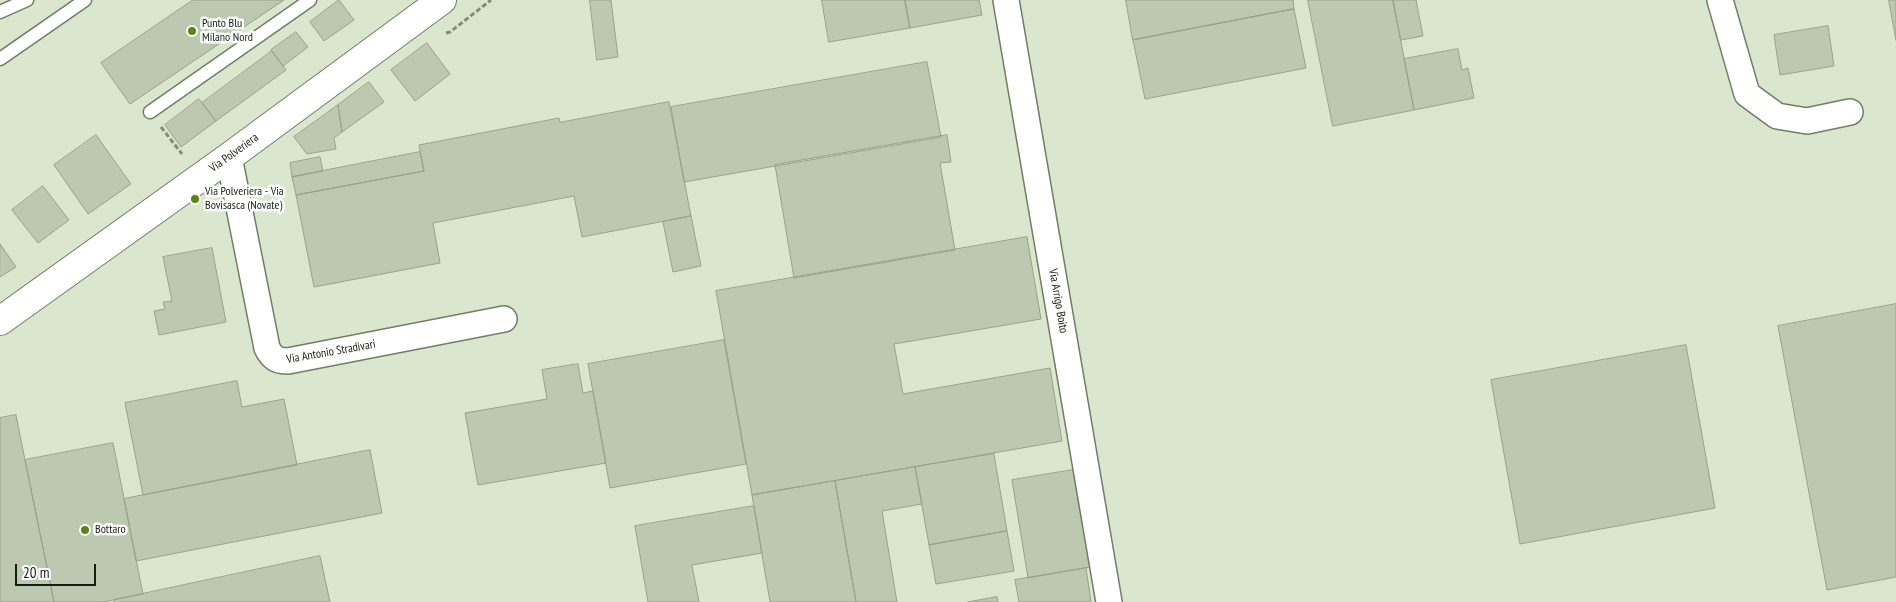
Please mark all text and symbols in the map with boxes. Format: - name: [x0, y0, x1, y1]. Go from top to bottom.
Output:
- place label: Punto Blu Milano Nord: [202, 17, 253, 45]
- marker: Punto Blu Milano Nord: [186, 25, 198, 37]
- street label: Via Polveriera: [207, 130, 261, 176]
- place label: Via Polveriera - Via Bovisasca (Novate): [205, 185, 284, 213]
- marker: Via Polveriera - Via Bovisasca (Novate): [189, 193, 201, 205]
- street label: Via Arrigo Boito: [1045, 268, 1071, 334]
- street label: Via Antonio Stradivari: [285, 337, 377, 367]
- place label: Bottaro: [95, 523, 126, 537]
- marker: Bottaro: [79, 524, 91, 536]
- scale bar: [18, 554, 99, 586]
- text: 20 m: [23, 563, 49, 582]

